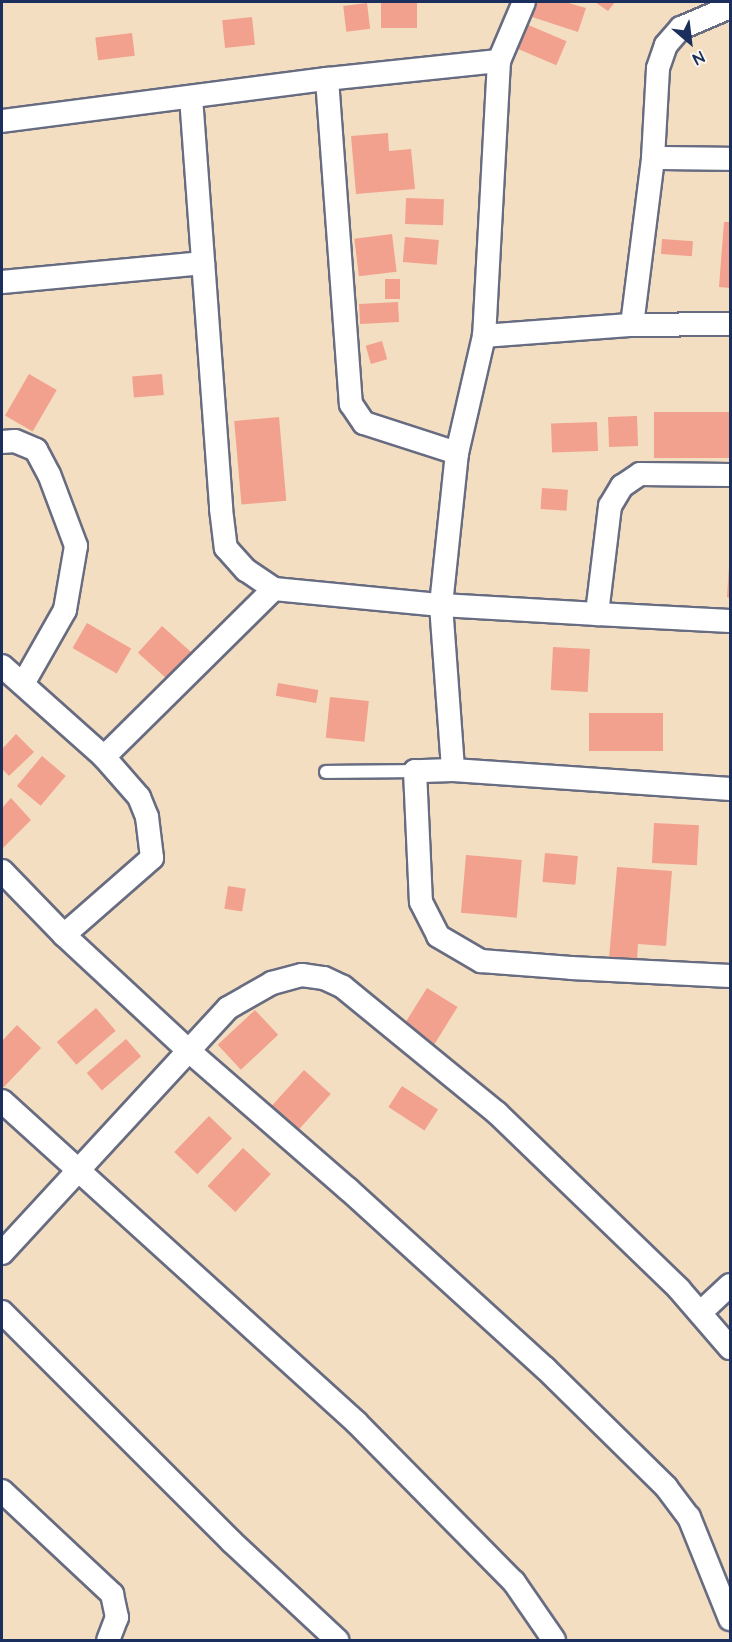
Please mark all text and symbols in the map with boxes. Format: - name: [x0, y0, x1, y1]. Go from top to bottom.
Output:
- north arrow: [660, 12, 720, 72]
- text: N: [689, 46, 708, 70]

